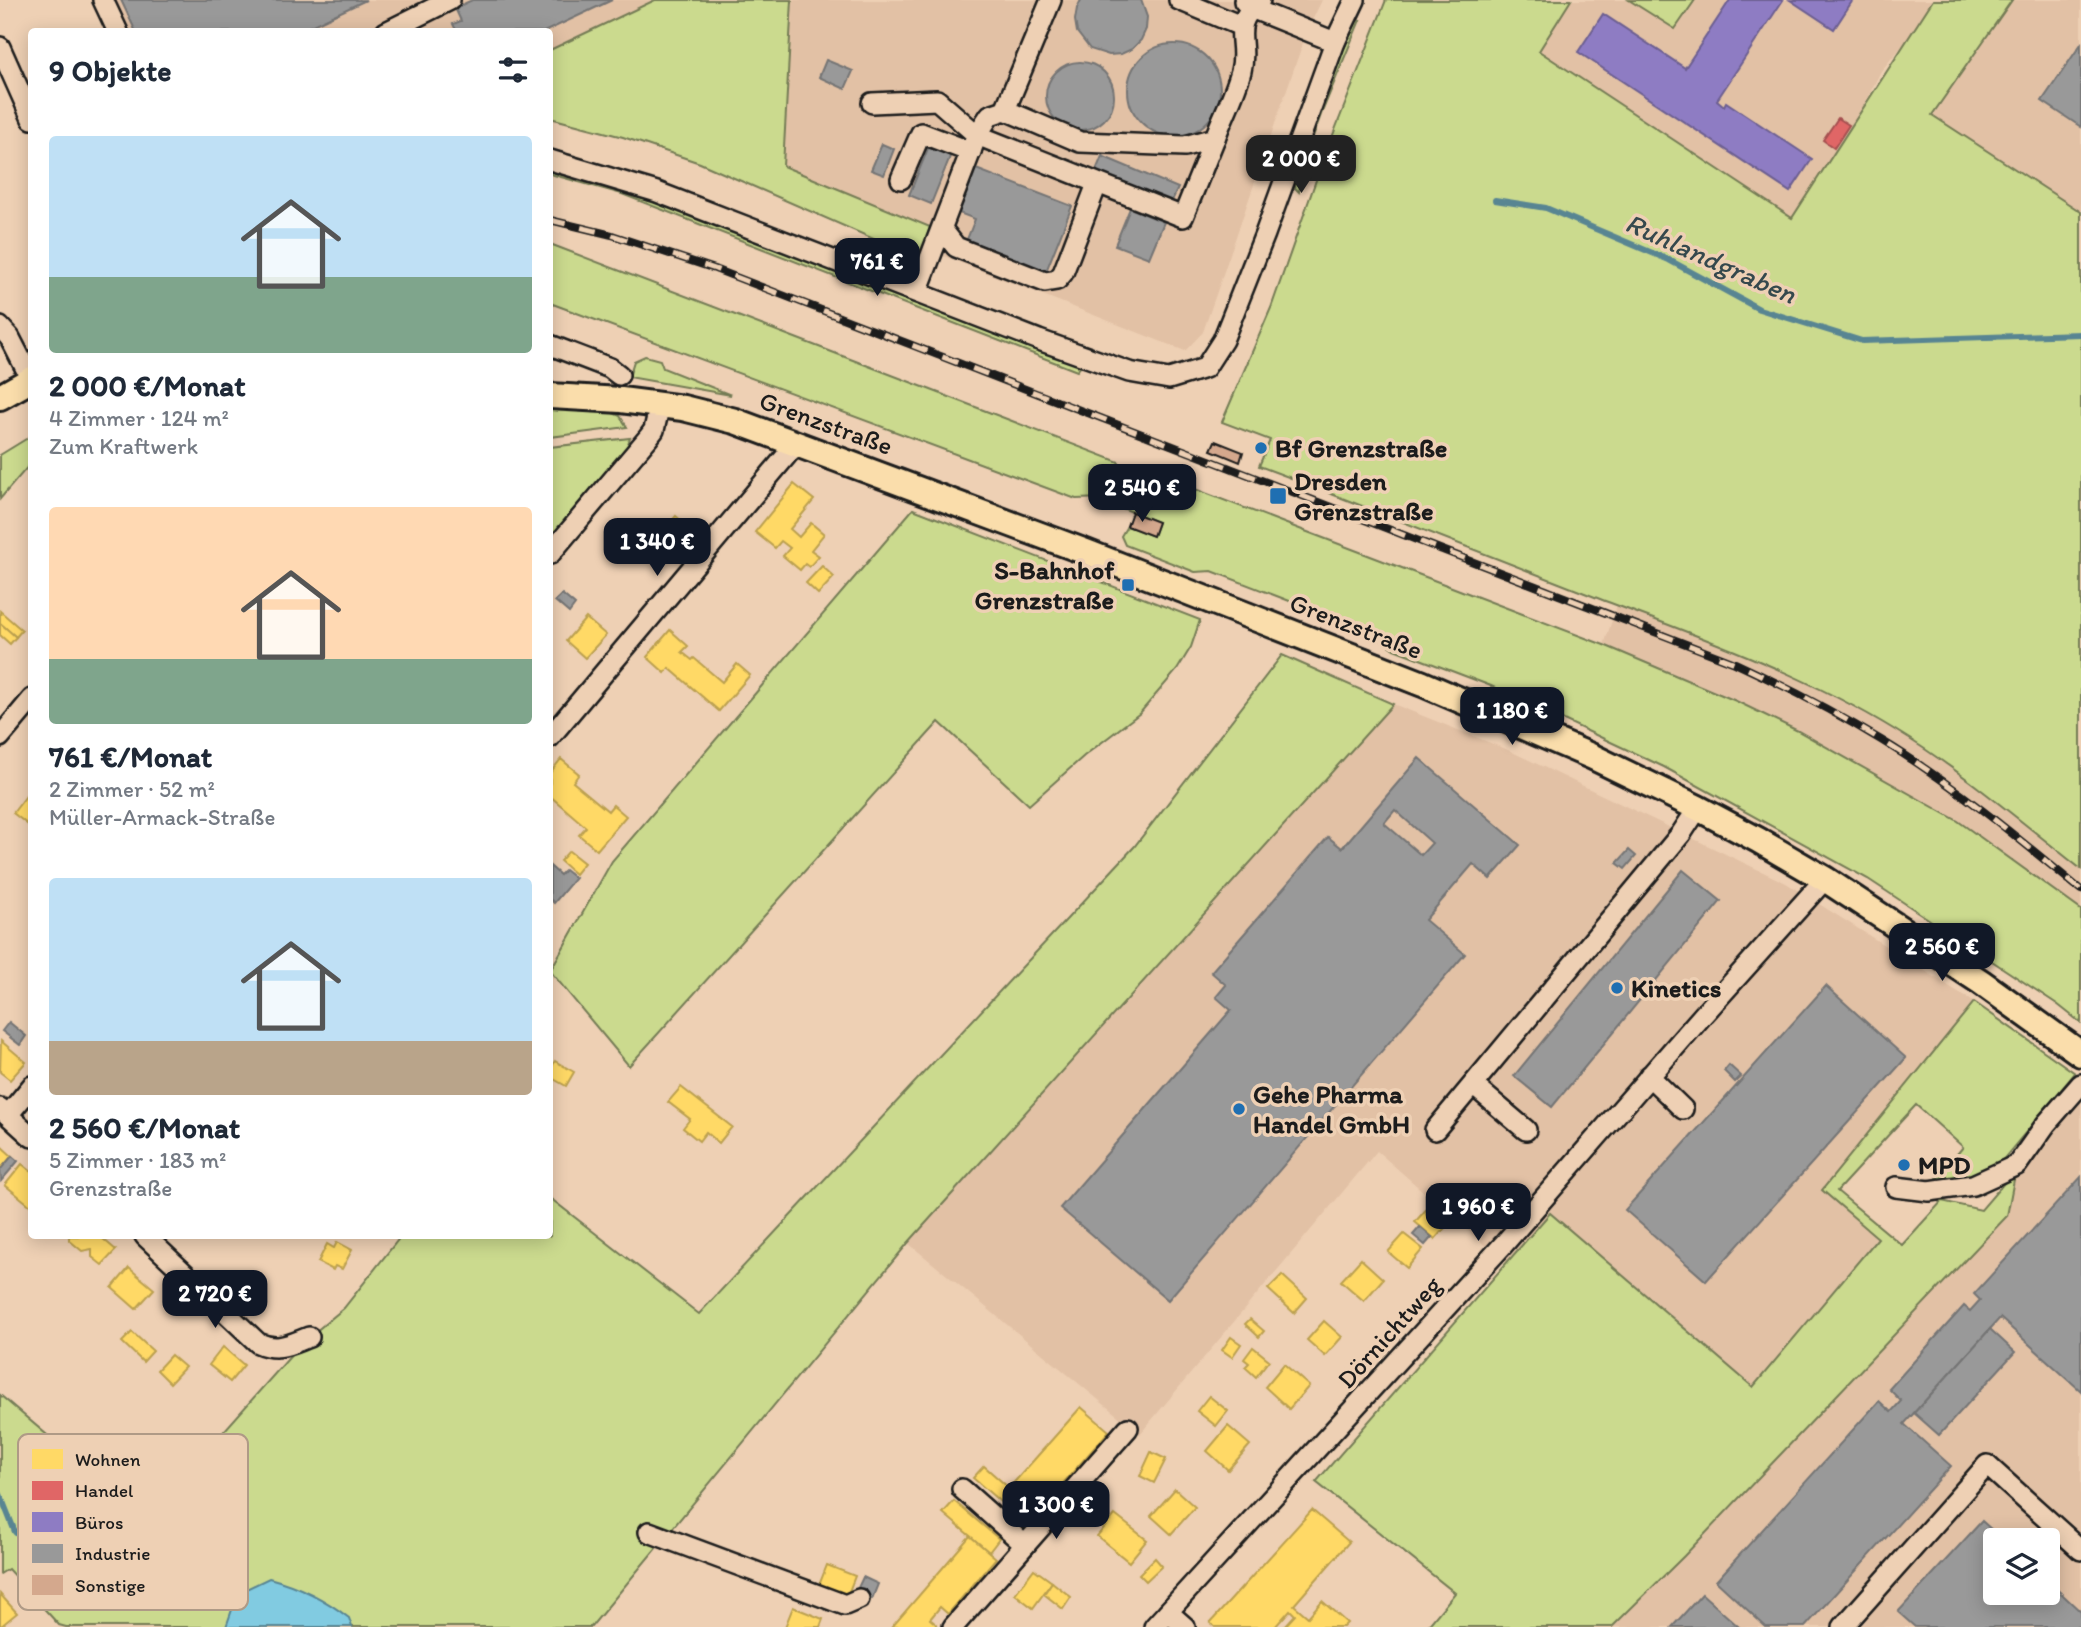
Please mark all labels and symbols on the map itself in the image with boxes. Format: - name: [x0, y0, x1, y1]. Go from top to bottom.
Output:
- pin: 2 000 €: [1236, 136, 1366, 195]
- water label: Ruhlandgraben: [1620, 205, 1802, 311]
- pin: 761 €: [828, 238, 926, 298]
- street label: Grenzstraße: [755, 384, 897, 462]
- place label: Bf Grenzstraße: [1275, 432, 1447, 464]
- marker: Bf Grenzstraße: [1253, 440, 1269, 456]
- pin: 2 540 €: [1077, 464, 1207, 524]
- place label: Dresden Grenzstraße: [1294, 465, 1433, 527]
- marker: Dresden Grenzstraße: [1268, 486, 1288, 506]
- pin: 1 340 €: [592, 518, 722, 578]
- place label: S-Bahnhof Grenzstraße: [975, 554, 1115, 616]
- marker: S-Bahnhof Grenzstraße: [1120, 577, 1136, 593]
- street label: Grenzstraße: [1285, 586, 1427, 666]
- pin: 1 180 €: [1447, 688, 1577, 747]
- pin: 2 560 €: [1877, 923, 2007, 983]
- place label: Kinetics: [1631, 972, 1721, 1004]
- marker: Kinetics: [1609, 980, 1625, 996]
- place label: Gehe Pharma Handel GmbH: [1253, 1078, 1410, 1140]
- marker: Gehe Pharma Handel GmbH: [1231, 1101, 1247, 1117]
- place label: MPD: [1918, 1149, 1970, 1181]
- marker: MPD: [1896, 1157, 1912, 1173]
- pin: 1 960 €: [1413, 1184, 1543, 1243]
- street label: Dörnichtweg: [1330, 1269, 1448, 1395]
- pin: 2 720 €: [150, 1270, 280, 1330]
- legend: [18, 1434, 248, 1610]
- text: Wohnen: [75, 1448, 141, 1471]
- text: Handel: [75, 1479, 134, 1502]
- pin: 1 300 €: [991, 1482, 1121, 1541]
- text: Büros: [75, 1511, 124, 1534]
- text: Industrie: [75, 1542, 150, 1565]
- text: Sonstige: [75, 1574, 146, 1597]

